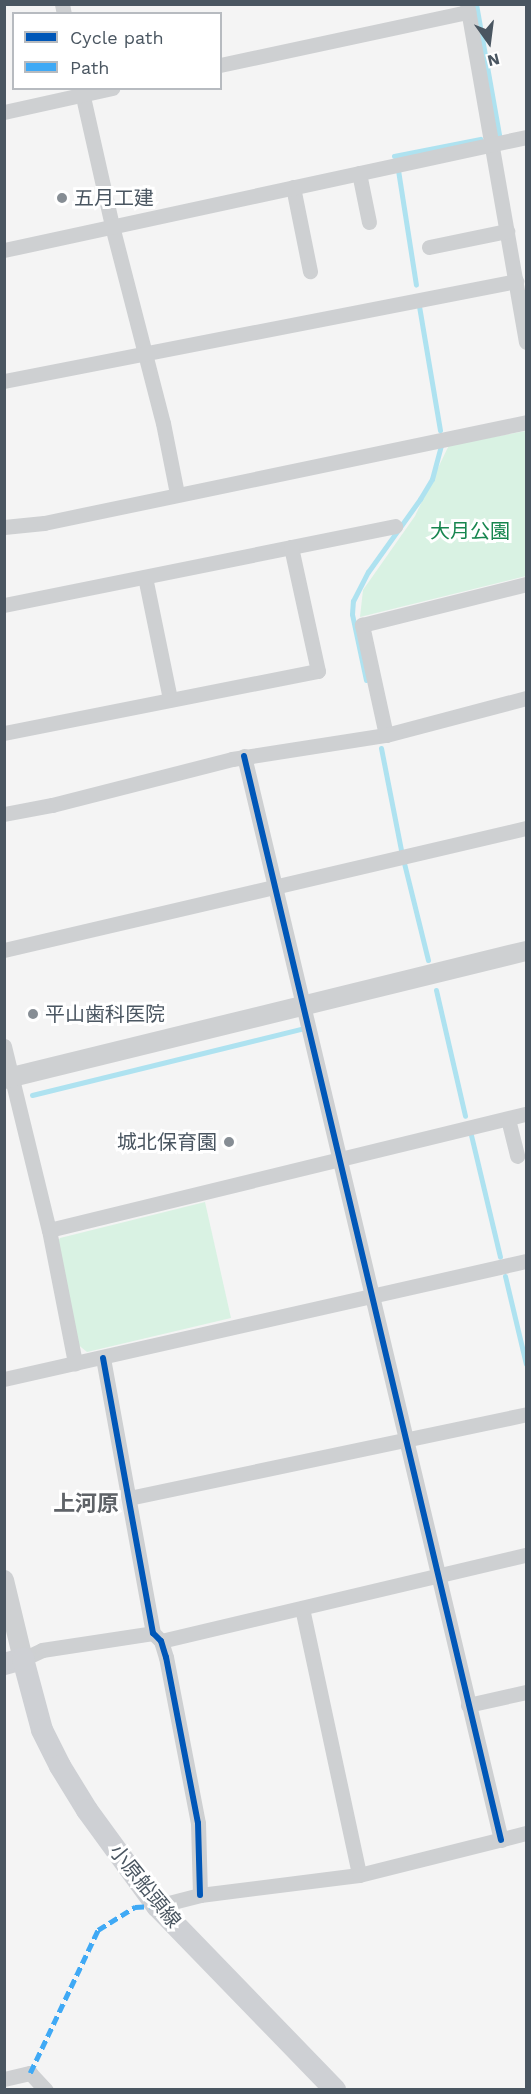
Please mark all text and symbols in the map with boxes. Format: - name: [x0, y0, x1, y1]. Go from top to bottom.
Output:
- legend: [12, 12, 222, 90]
- north arrow: [459, 12, 519, 72]
- text: Cycle path: [70, 27, 164, 48]
- text: N: [485, 49, 502, 71]
- text: Path: [70, 57, 110, 78]
- place label: 五月工建: [74, 186, 154, 210]
- marker: 五月工建: [55, 191, 69, 205]
- park label: 大月公園: [430, 519, 510, 543]
- place label: 平山歯科医院: [45, 1002, 165, 1026]
- marker: 平山歯科医院: [26, 1007, 40, 1021]
- place label: 城北保育園: [117, 1130, 217, 1154]
- marker: 城北保育園: [222, 1135, 236, 1149]
- district label: 上河原: [53, 1491, 119, 1517]
- street label: 小原船頭線: [104, 1840, 186, 1932]

